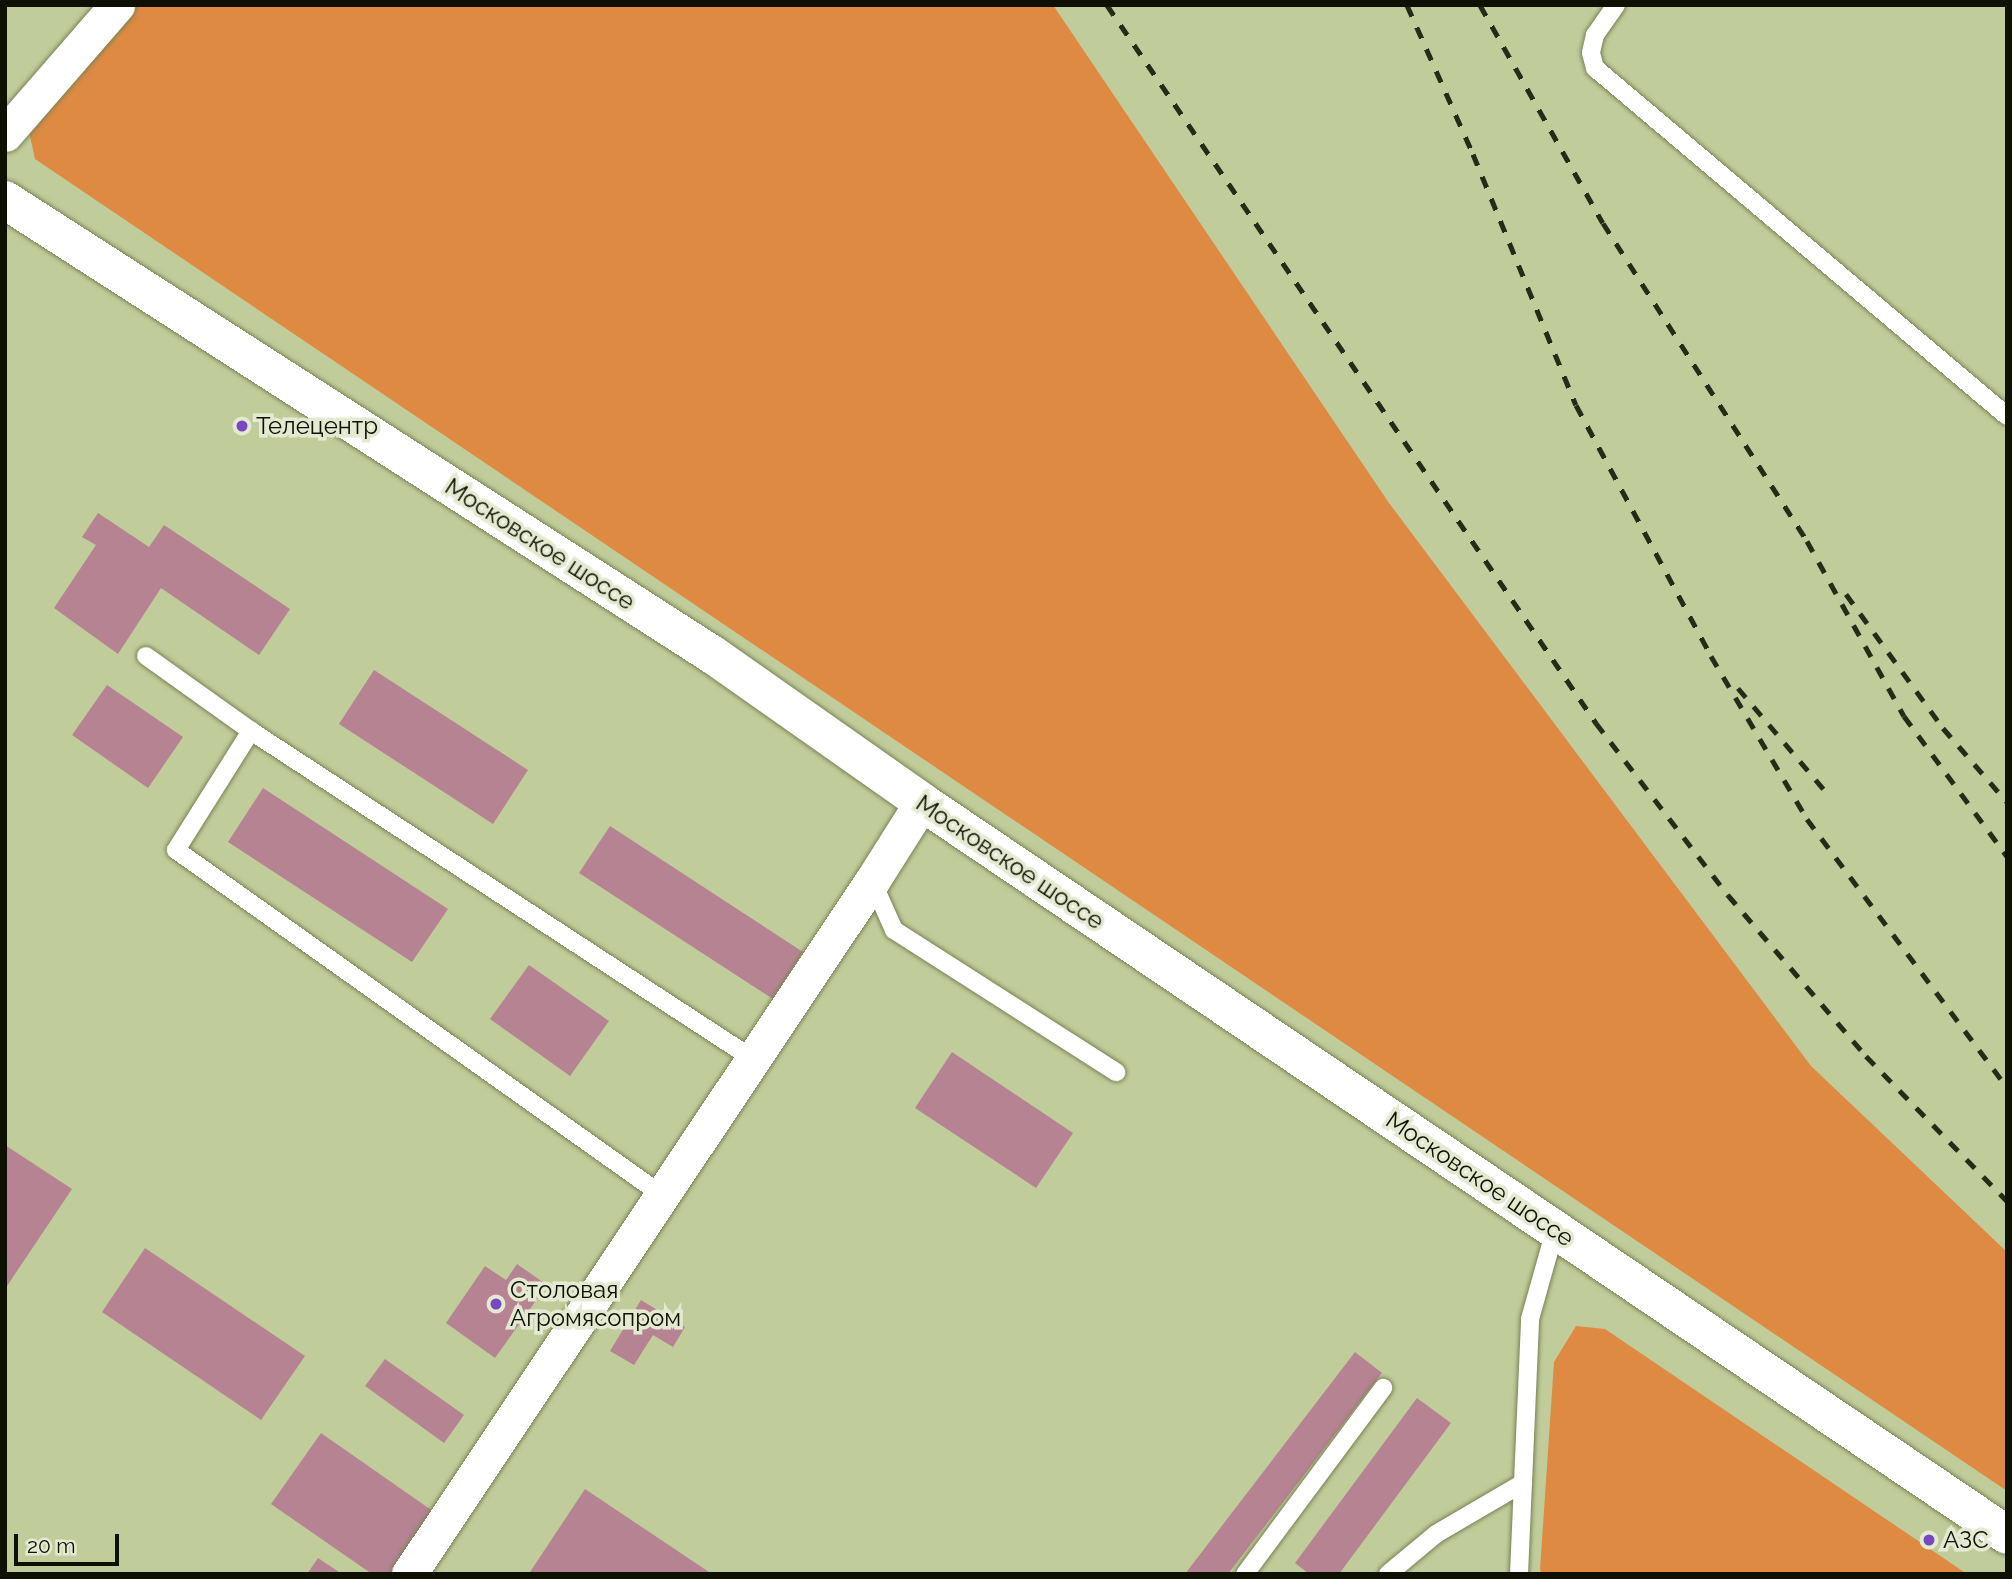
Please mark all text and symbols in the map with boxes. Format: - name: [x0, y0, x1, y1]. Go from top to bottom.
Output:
- place label: Телецентр: [256, 412, 378, 440]
- marker: Телецентр: [234, 418, 250, 434]
- street label: Московское шоссе: [440, 472, 640, 616]
- street label: Московское шоссе: [911, 788, 1109, 936]
- street label: Московское шоссе: [1381, 1105, 1579, 1253]
- place label: Столовая Агромясопром: [510, 1276, 681, 1332]
- marker: Столовая Агромясопром: [488, 1296, 504, 1312]
- scale bar: [18, 1520, 122, 1564]
- place label: АЗС: [1943, 1526, 1989, 1554]
- marker: АЗС: [1921, 1532, 1937, 1548]
- text: 20 m: [27, 1533, 75, 1558]

